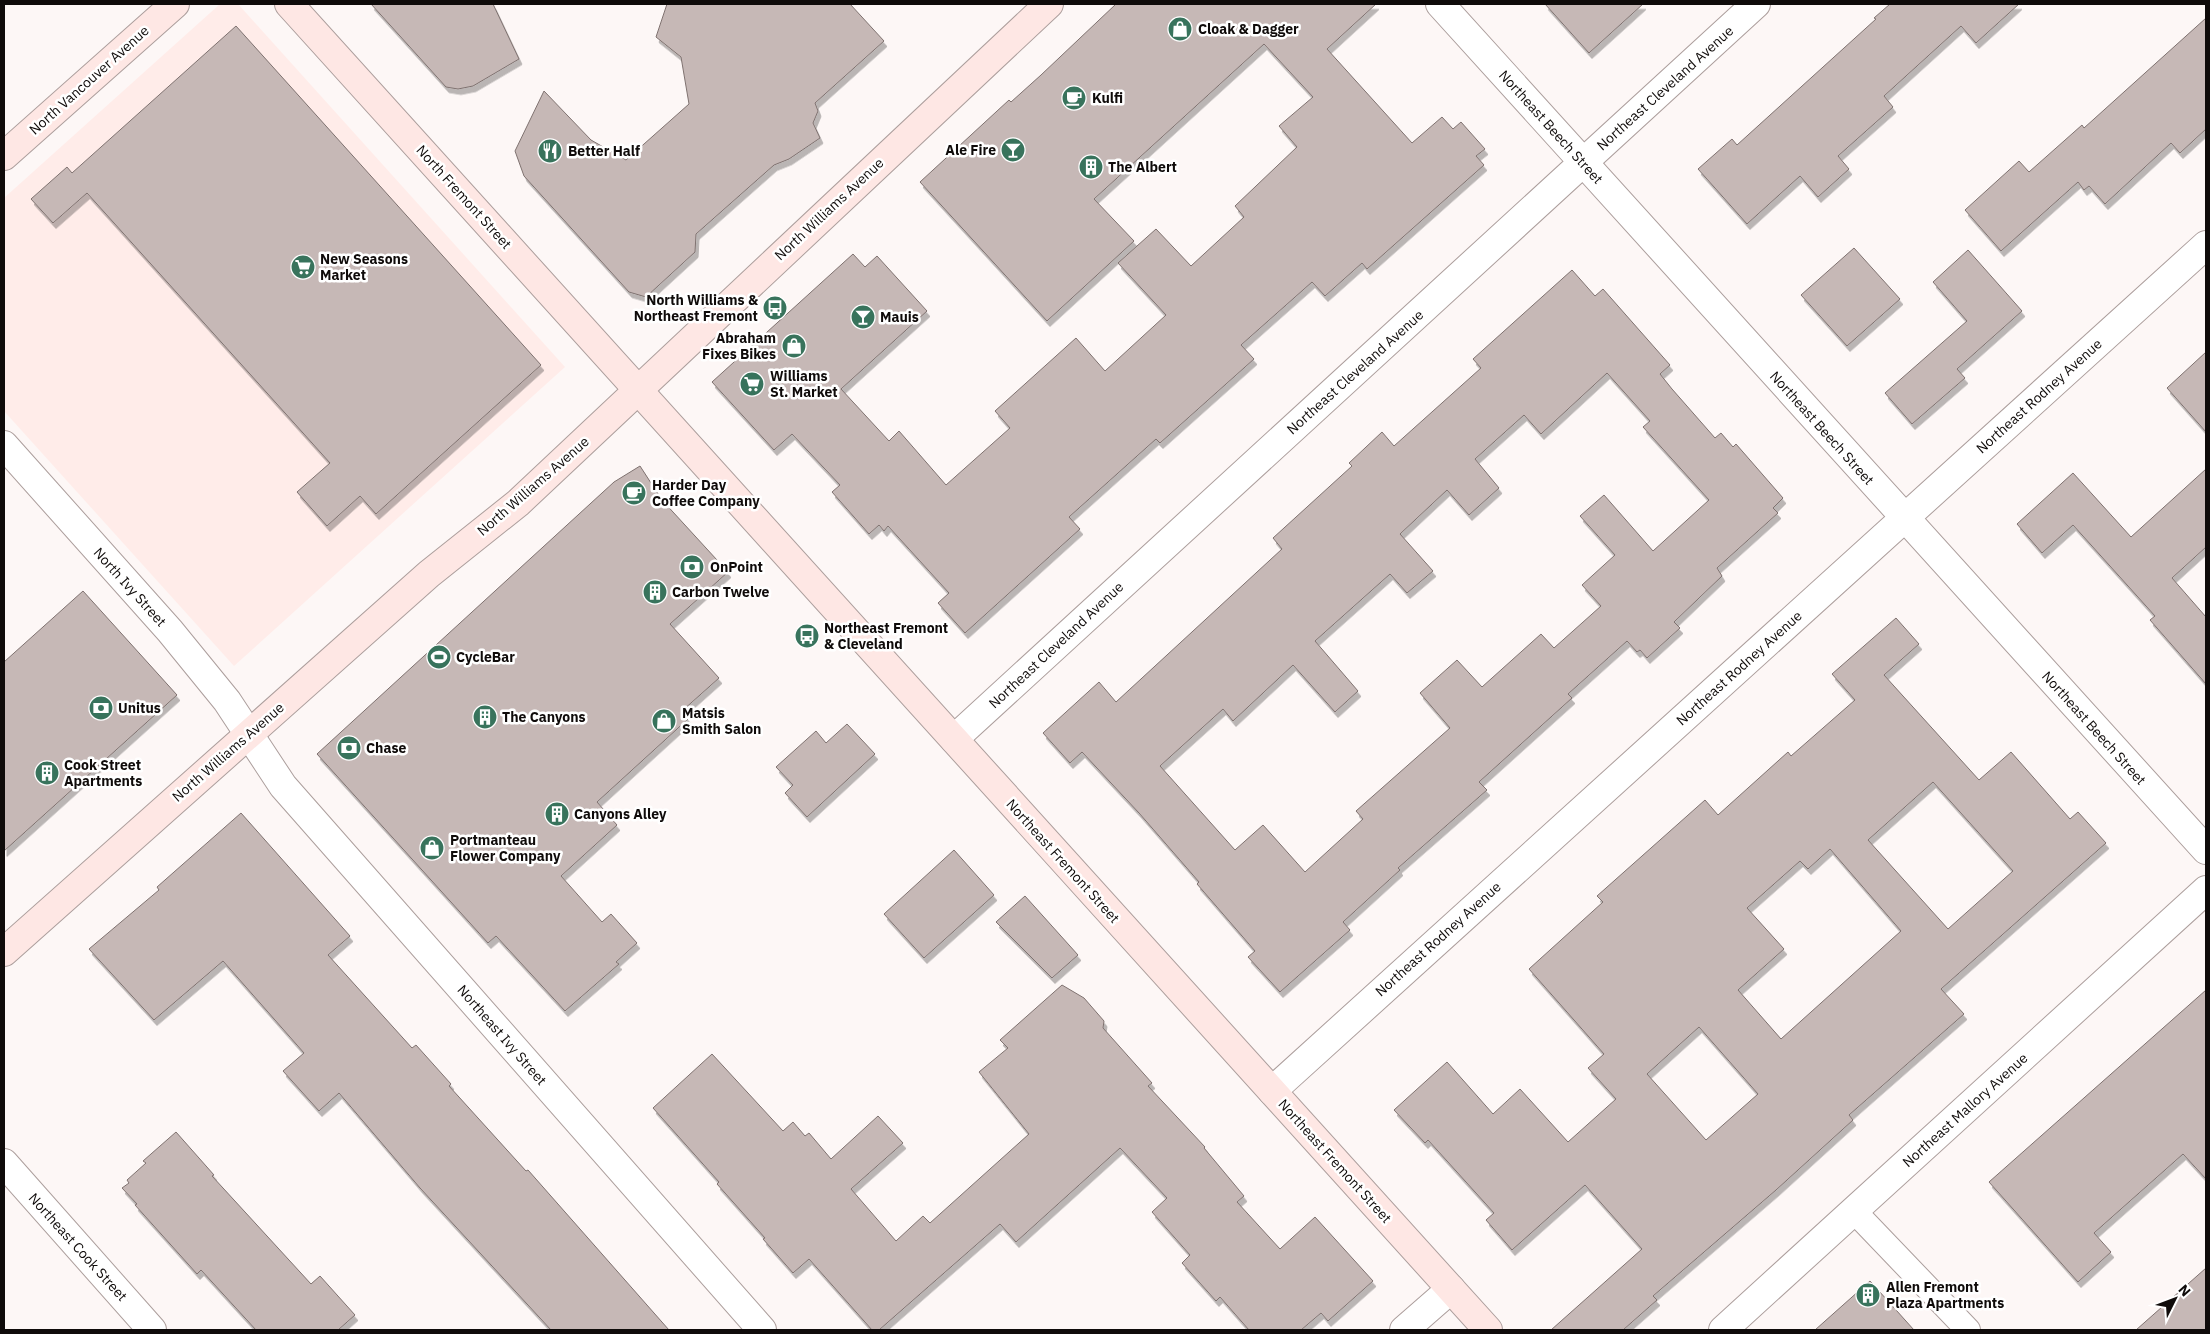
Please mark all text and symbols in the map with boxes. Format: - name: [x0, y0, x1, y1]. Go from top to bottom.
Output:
- shop icon: Cloak & Dagger: [1167, 16, 1193, 42]
- place label: Cloak & Dagger: [1198, 20, 1299, 38]
- street label: North Vancouver Avenue: [25, 21, 153, 139]
- street label: Northeast Cleveland Avenue: [1593, 22, 1737, 154]
- street label: Northeast Beech Street: [1495, 66, 1607, 188]
- cafe icon: Kulfi: [1061, 85, 1087, 111]
- place label: Kulfi: [1092, 89, 1123, 107]
- bar icon: Ale Fire: [1000, 137, 1026, 163]
- restaurant icon: Better Half: [537, 138, 563, 164]
- street label: North Fremont Street: [412, 141, 516, 253]
- place label: Ale Fire: [945, 141, 996, 159]
- place label: Better Half: [568, 142, 640, 160]
- street label: North Williams Avenue: [771, 154, 888, 264]
- building icon: The Albert: [1078, 154, 1104, 180]
- place label: The Albert: [1108, 158, 1177, 176]
- place label: New Seasons Market: [320, 250, 408, 284]
- supermarket icon: New Seasons Market: [290, 254, 316, 280]
- place label: North Williams & Northeast Fremont: [634, 291, 759, 325]
- bus stop icon: North Williams & Northeast Fremont: [762, 295, 788, 321]
- bar icon: Mauis: [850, 304, 876, 330]
- street label: Northeast Cleveland Avenue: [1283, 306, 1427, 438]
- place label: Mauis: [880, 308, 919, 326]
- place label: Abraham Fixes Bikes: [702, 329, 776, 363]
- shop icon: Abraham Fixes Bikes: [781, 333, 807, 359]
- street label: Northeast Rodney Avenue: [1972, 334, 2106, 457]
- place label: Williams St. Market: [770, 367, 838, 401]
- street label: Northeast Beech Street: [1766, 367, 1878, 489]
- supermarket icon: Williams St. Market: [739, 371, 765, 397]
- street label: North Williams Avenue: [473, 432, 593, 540]
- place label: Harder Day Coffee Company: [652, 476, 760, 510]
- cafe icon: Harder Day Coffee Company: [621, 480, 647, 506]
- street label: North Ivy Street: [90, 544, 170, 630]
- bank icon: OnPoint: [679, 554, 705, 580]
- place label: OnPoint: [710, 558, 763, 576]
- street label: Northeast Cleveland Avenue: [985, 578, 1127, 712]
- building icon: Carbon Twelve: [642, 579, 668, 605]
- place label: Carbon Twelve: [672, 583, 770, 601]
- street label: Northeast Rodney Avenue: [1672, 606, 1806, 729]
- place label: Northeast Fremont & Cleveland: [824, 619, 948, 653]
- bus stop icon: Northeast Fremont & Cleveland: [794, 623, 820, 649]
- sports icon: CycleBar: [426, 644, 452, 670]
- place label: CycleBar: [456, 648, 515, 666]
- street label: Northeast Beech Street: [2038, 667, 2150, 789]
- bank icon: Unitus: [88, 695, 114, 721]
- street label: North Williams Avenue: [168, 698, 288, 806]
- place label: Unitus: [118, 699, 161, 717]
- building icon: The Canyons: [472, 704, 498, 730]
- place label: Matsis Smith Salon: [682, 704, 761, 738]
- place label: The Canyons: [502, 708, 586, 726]
- shop icon: Matsis Smith Salon: [651, 708, 677, 734]
- bank icon: Chase: [336, 735, 362, 761]
- place label: Chase: [366, 739, 406, 757]
- place label: Cook Street Apartments: [64, 756, 142, 790]
- building icon: Cook Street Apartments: [34, 760, 60, 786]
- street label: Northeast Fremont Street: [1002, 795, 1124, 927]
- building icon: Canyons Alley: [544, 801, 570, 827]
- place label: Canyons Alley: [574, 805, 667, 823]
- place label: Portmanteau Flower Company: [450, 831, 561, 865]
- shop icon: Portmanteau Flower Company: [419, 835, 445, 861]
- street label: Northeast Rodney Avenue: [1371, 877, 1505, 1000]
- street label: Northeast Ivy Street: [454, 981, 551, 1089]
- street label: Northeast Mallory Avenue: [1899, 1049, 2032, 1171]
- street label: Northeast Fremont Street: [1274, 1095, 1396, 1227]
- street label: Northeast Cook Street: [25, 1189, 131, 1305]
- north arrow: [2150, 1274, 2200, 1324]
- place label: Allen Fremont Plaza Apartments: [1886, 1278, 2004, 1312]
- text: N: [2175, 1281, 2195, 1300]
- building icon: Allen Fremont Plaza Apartments: [1855, 1282, 1881, 1308]

